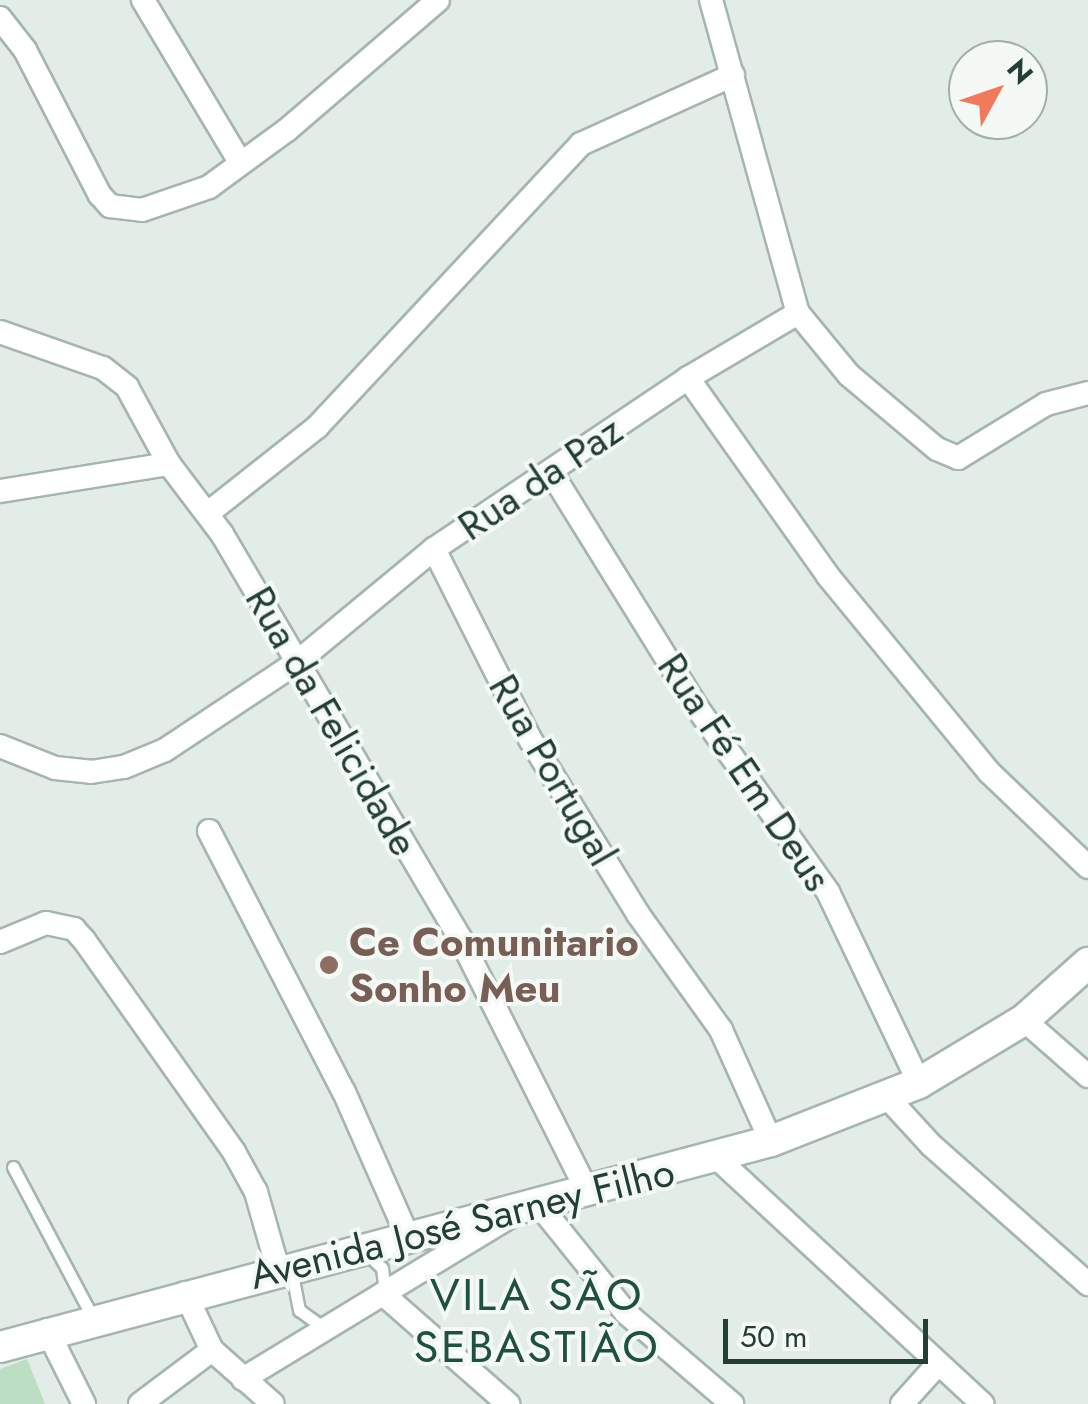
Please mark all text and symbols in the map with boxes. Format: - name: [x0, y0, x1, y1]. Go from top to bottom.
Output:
- north arrow: [948, 40, 1048, 140]
- text: N: [997, 50, 1043, 93]
- street label: Rua da Paz: [449, 406, 631, 550]
- street label: Rua da Felicidade: [236, 578, 428, 864]
- street label: Rua Fé Em Deus: [648, 644, 842, 900]
- street label: Rua Portugal: [479, 666, 627, 874]
- place label: Ce Comunitario Sonho Meu: [349, 918, 639, 1012]
- marker: Ce Comunitario Sonho Meu: [318, 954, 340, 976]
- street label: Avenida José Sarney Filho: [245, 1147, 679, 1299]
- district label: VILA SÃO SEBASTIÃO: [414, 1268, 660, 1374]
- scale bar: [728, 1299, 933, 1361]
- text: 50 m: [740, 1315, 807, 1358]

